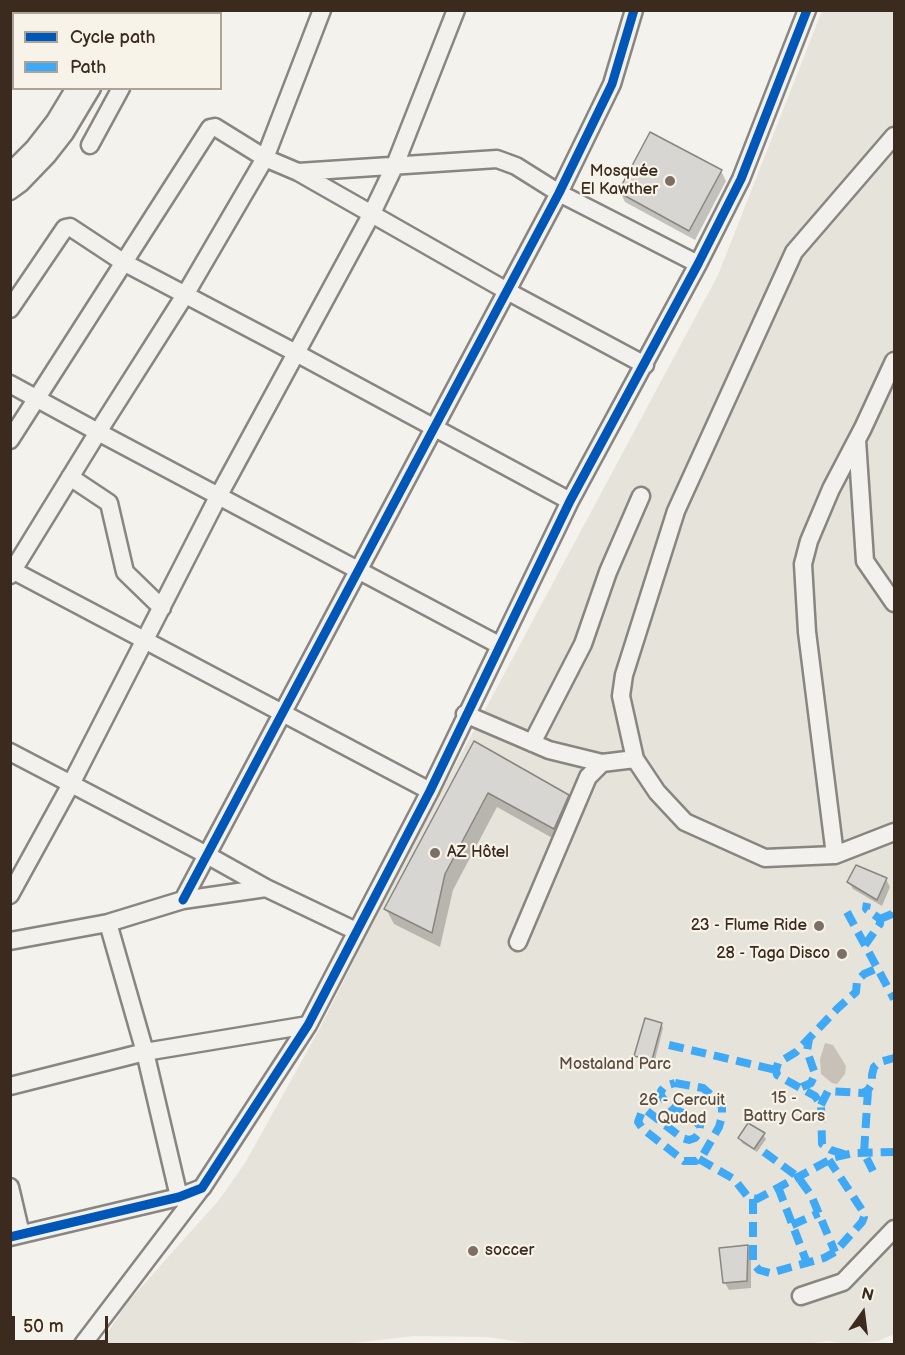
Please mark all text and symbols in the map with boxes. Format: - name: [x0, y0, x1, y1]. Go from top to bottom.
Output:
- legend: [12, 12, 222, 90]
- text: Cycle path: [70, 27, 156, 48]
- text: Path: [70, 57, 106, 78]
- place label: Mosquée El Kawther: [581, 162, 658, 200]
- marker: Mosquée El Kawther: [663, 174, 677, 188]
- place label: AZ Hôtel: [447, 843, 509, 863]
- marker: AZ Hôtel: [428, 846, 442, 860]
- place label: 23 - Flume Ride: [691, 916, 807, 936]
- marker: 23 - Flume Ride: [812, 919, 826, 933]
- place label: 28 - Taga Disco: [716, 944, 830, 964]
- marker: 28 - Taga Disco: [835, 947, 849, 961]
- park label: Mostaland Parc: [559, 1055, 671, 1075]
- park label: 15 - Battry Cars: [743, 1089, 825, 1127]
- park label: 26 - Cercuit Qudad: [639, 1091, 725, 1129]
- place label: soccer: [485, 1241, 534, 1261]
- marker: soccer: [466, 1244, 480, 1258]
- north arrow: [833, 1283, 893, 1343]
- text: N: [859, 1284, 876, 1306]
- scale bar: [15, 1304, 111, 1342]
- text: 50 m: [23, 1316, 64, 1337]

